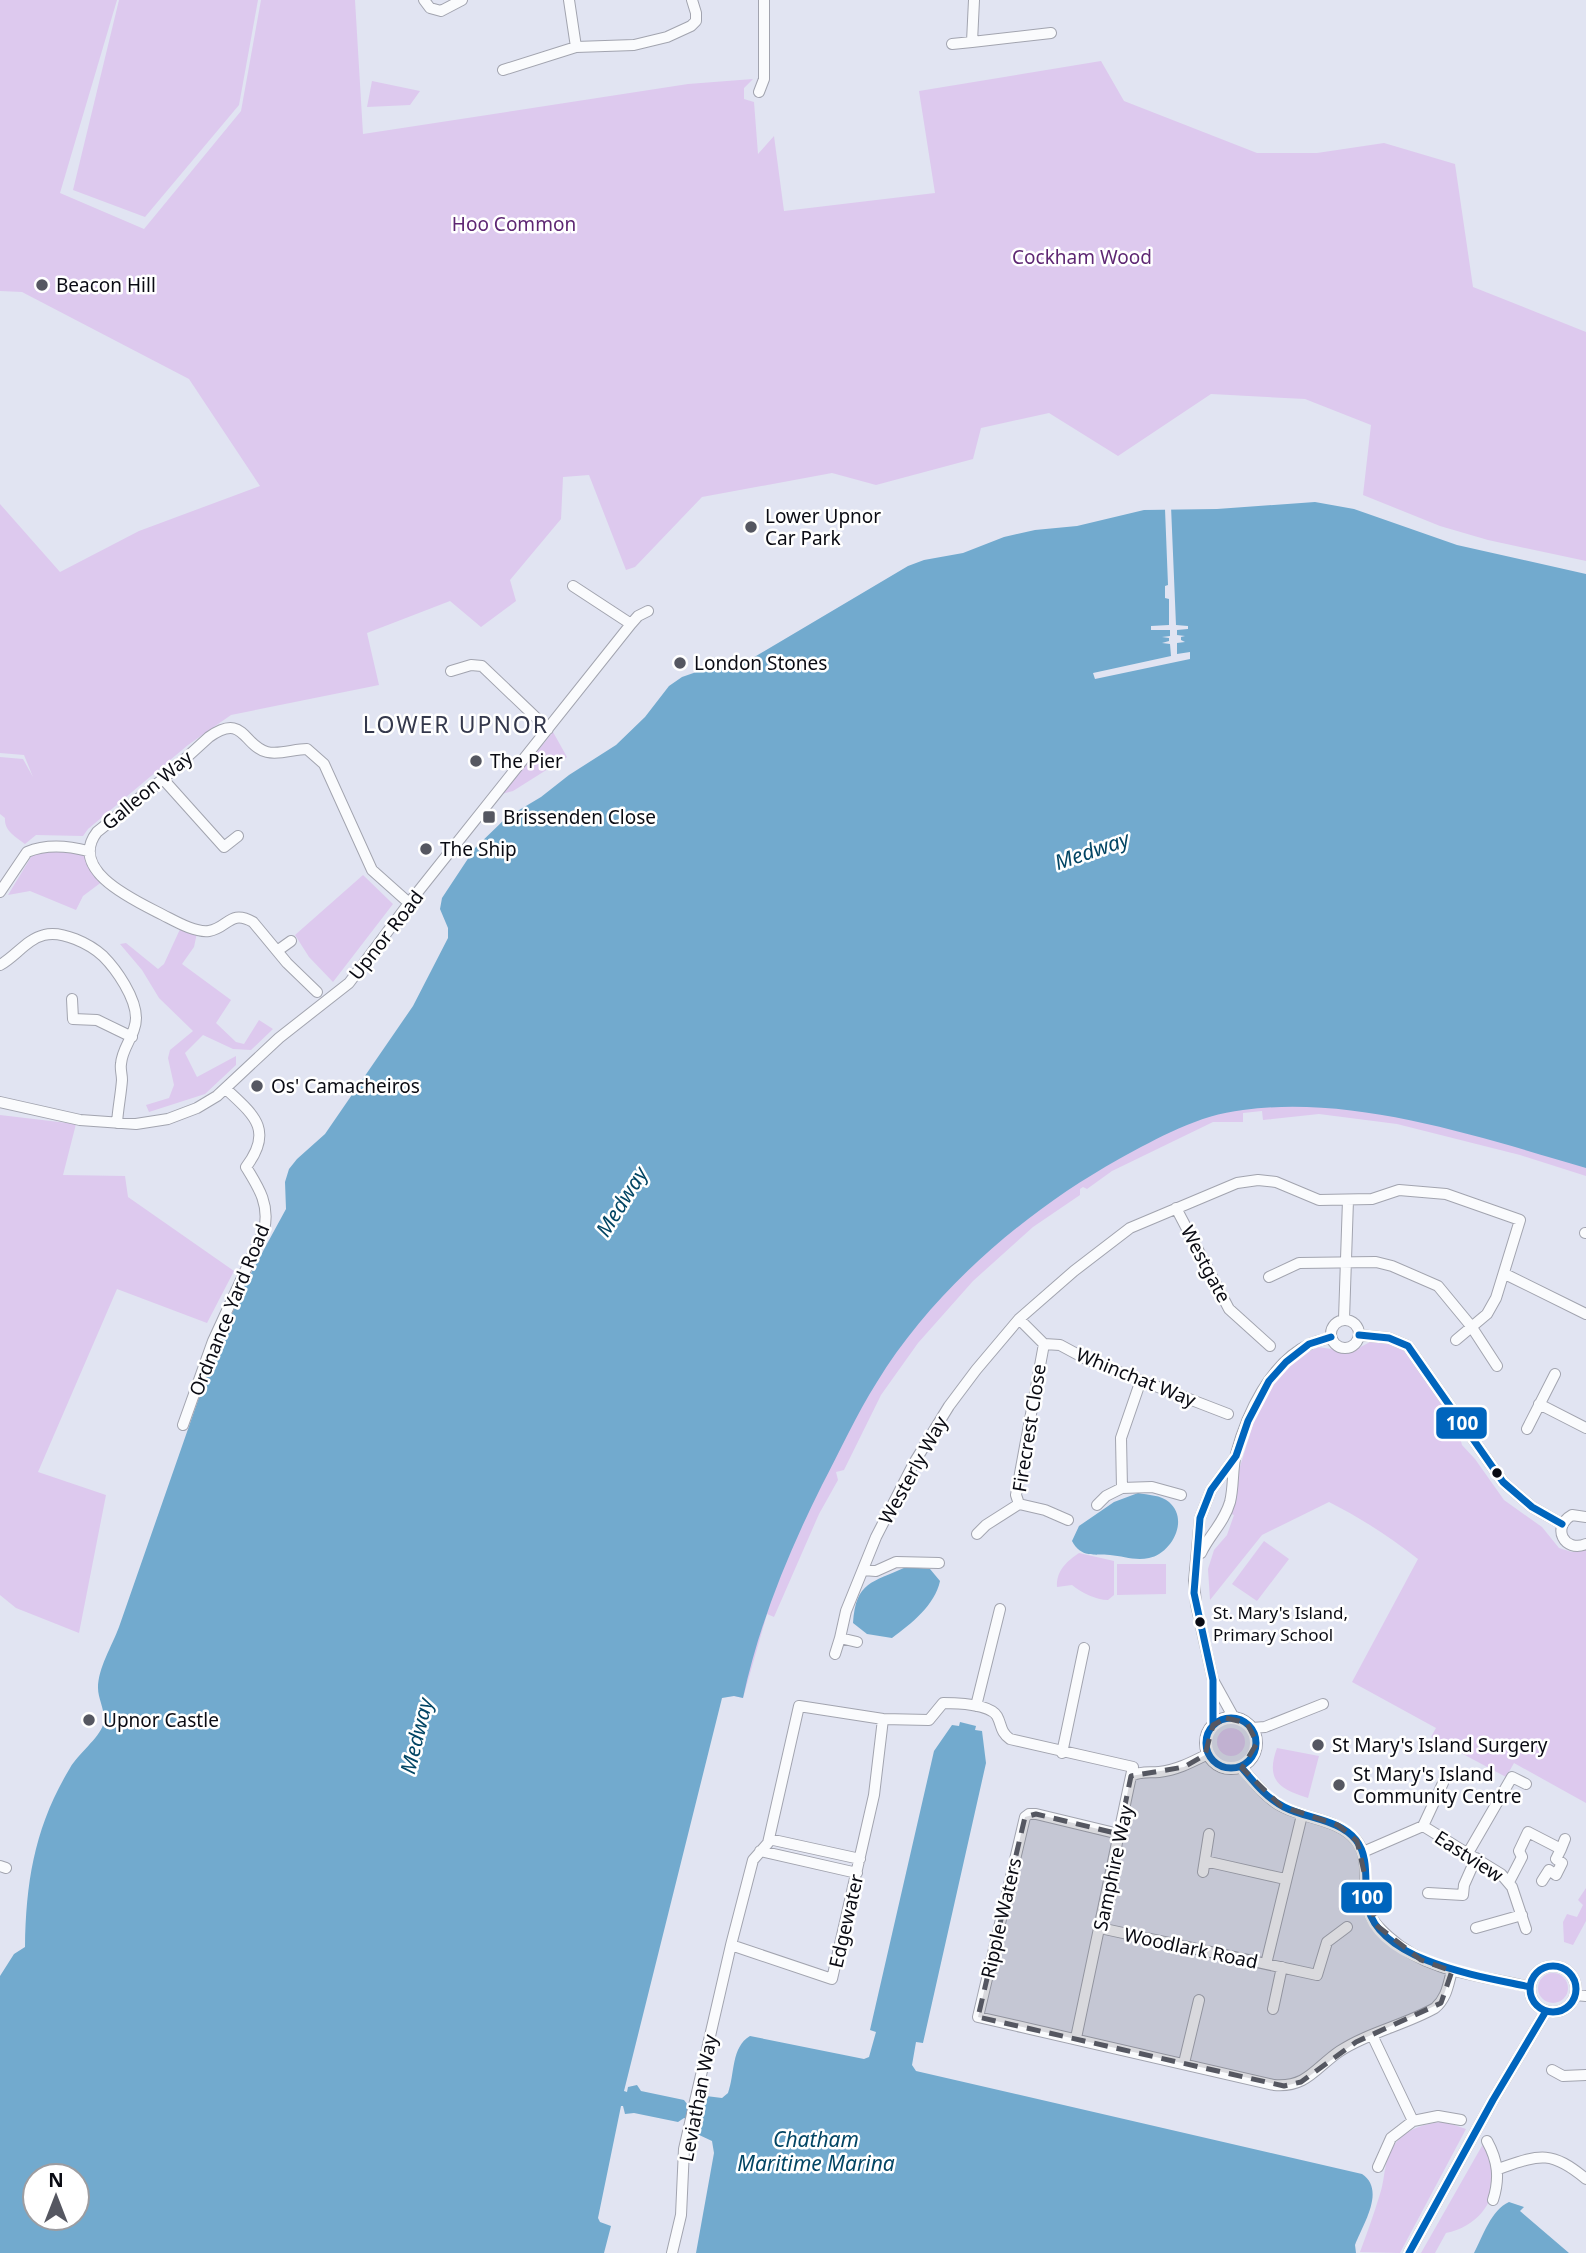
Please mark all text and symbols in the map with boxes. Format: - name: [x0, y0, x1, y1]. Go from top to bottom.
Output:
- park label: Hoo Common: [452, 211, 576, 237]
- park label: Cockham Wood: [1012, 244, 1152, 270]
- place label: Beacon Hill: [56, 272, 156, 298]
- marker: Beacon Hill: [34, 277, 50, 293]
- place label: Lower Upnor Car Park: [765, 503, 881, 551]
- marker: Lower Upnor Car Park: [743, 519, 759, 535]
- place label: London Stones: [694, 650, 827, 676]
- marker: London Stones: [672, 655, 688, 671]
- district label: LOWER UPNOR: [363, 708, 549, 740]
- street label: Galleon Way: [96, 744, 198, 836]
- place label: The Pier: [490, 748, 563, 774]
- marker: The Pier: [468, 753, 484, 769]
- place label: Brissenden Close: [503, 804, 656, 830]
- marker: Brissenden Close: [481, 809, 497, 825]
- water label: Medway: [1051, 824, 1134, 876]
- place label: The Ship: [440, 836, 517, 862]
- marker: The Ship: [418, 841, 434, 857]
- street label: Upnor Road: [343, 885, 429, 985]
- place label: Os' Camacheiros: [271, 1073, 420, 1099]
- marker: Os' Camacheiros: [249, 1078, 265, 1094]
- water label: Medway: [589, 1160, 654, 1242]
- street label: Ordnance Yard Road: [183, 1220, 275, 1400]
- street label: Westgate: [1175, 1221, 1237, 1307]
- street label: Whinchat Way: [1072, 1341, 1200, 1413]
- street label: Firecrest Close: [1006, 1362, 1052, 1494]
- line badge: 100: [1435, 1406, 1488, 1440]
- text: 100: [1446, 1410, 1478, 1436]
- street label: Westerly Way: [873, 1411, 954, 1529]
- unlabelled marker: [1490, 1466, 1504, 1480]
- place label: St. Mary's Island, Primary School: [1213, 1601, 1348, 1646]
- marker: St. Mary's Island, Primary School: [1193, 1615, 1207, 1629]
- water label: Medway: [393, 1694, 439, 1777]
- place label: Upnor Castle: [103, 1707, 219, 1733]
- marker: Upnor Castle: [81, 1712, 97, 1728]
- place label: St Mary's Island Surgery: [1332, 1732, 1548, 1758]
- marker: St Mary's Island Surgery: [1310, 1737, 1326, 1753]
- place label: St Mary's Island Community Centre: [1353, 1761, 1521, 1809]
- marker: St Mary's Island Community Centre: [1331, 1777, 1347, 1793]
- street label: Samphire Way: [1087, 1802, 1139, 1933]
- street label: Eastview: [1430, 1824, 1508, 1888]
- street label: Ripple Waters: [974, 1855, 1028, 1981]
- street label: Edgewater: [823, 1872, 869, 1970]
- line badge: 100: [1340, 1881, 1393, 1914]
- text: 100: [1351, 1884, 1383, 1910]
- street label: Woodlark Road: [1122, 1921, 1260, 1975]
- street label: Leviathan Way: [673, 2032, 723, 2164]
- water label: Chatham Maritime Marina: [737, 2125, 895, 2177]
- north arrow: [21, 2162, 91, 2232]
- text: N: [48, 2167, 64, 2193]

